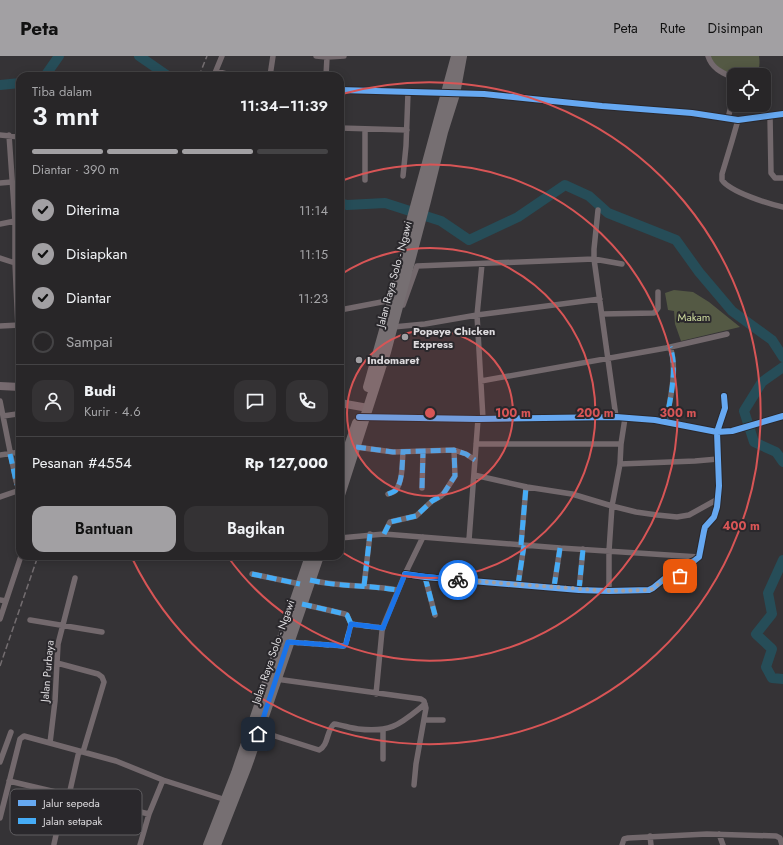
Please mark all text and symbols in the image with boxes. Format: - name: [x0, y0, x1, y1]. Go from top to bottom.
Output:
- text: Peta: [20, 15, 58, 42]
- text: Peta: [613, 18, 638, 38]
- text: Rute: [660, 18, 686, 38]
- text: Disimpan: [708, 18, 763, 38]
- map controls: [727, 68, 771, 112]
- button: locate: [727, 68, 771, 112]
- text: Tiba dalam: [32, 82, 92, 101]
- text: 11:34–11:39: [240, 95, 328, 117]
- text: 3 mnt: [32, 97, 99, 135]
- text: Diantar · 390 m: [32, 160, 119, 179]
- icon: check: [32, 199, 54, 221]
- text: Diterima: [66, 199, 119, 221]
- text: 11:14: [299, 201, 328, 220]
- street label: Jalan Raya Solo - Ngawi: [372, 219, 416, 331]
- icon: check: [32, 243, 54, 265]
- text: Disiapkan: [66, 243, 128, 265]
- text: 11:15: [299, 245, 328, 264]
- icon: check: [32, 287, 54, 309]
- text: Diantar: [66, 287, 111, 309]
- text: 11:23: [298, 289, 328, 308]
- park label: Makam: [678, 309, 710, 325]
- place label: Popeye Chicken Express: [413, 323, 495, 352]
- text: Sampai: [66, 331, 113, 353]
- marker: Popeye Chicken Express: [400, 332, 410, 342]
- place label: Indomaret: [367, 352, 420, 368]
- marker: Indomaret: [354, 355, 364, 365]
- button: person: [32, 380, 74, 422]
- text: Budi: [84, 380, 116, 402]
- button: chat: [234, 380, 276, 422]
- button: phone: [286, 380, 328, 422]
- text: Kurir · 4.6: [84, 402, 141, 421]
- text: 100 m: [495, 404, 531, 422]
- text: 200 m: [576, 404, 614, 422]
- text: 300 m: [660, 404, 697, 422]
- centre of rings: [423, 406, 437, 420]
- text: Pesanan #4554: [32, 452, 132, 474]
- text: Rp 127,000: [245, 452, 328, 474]
- button: Bantuan: [32, 506, 176, 552]
- button: Bagikan: [184, 506, 328, 552]
- text: 400 m: [722, 517, 760, 535]
- pin: [663, 559, 697, 593]
- courier: [438, 560, 478, 600]
- icon: bag: [669, 565, 691, 587]
- icon: bike: [447, 569, 469, 591]
- street label: Jalan Raya Solo - Ngawi: [247, 597, 298, 708]
- street label: Jalan Purbaya: [36, 640, 58, 704]
- pin: [241, 717, 275, 751]
- icon: home: [247, 723, 269, 745]
- legend: [10, 789, 142, 835]
- text: Jalur sepeda: [41, 795, 100, 811]
- text: Jalan setapak: [41, 813, 102, 829]

